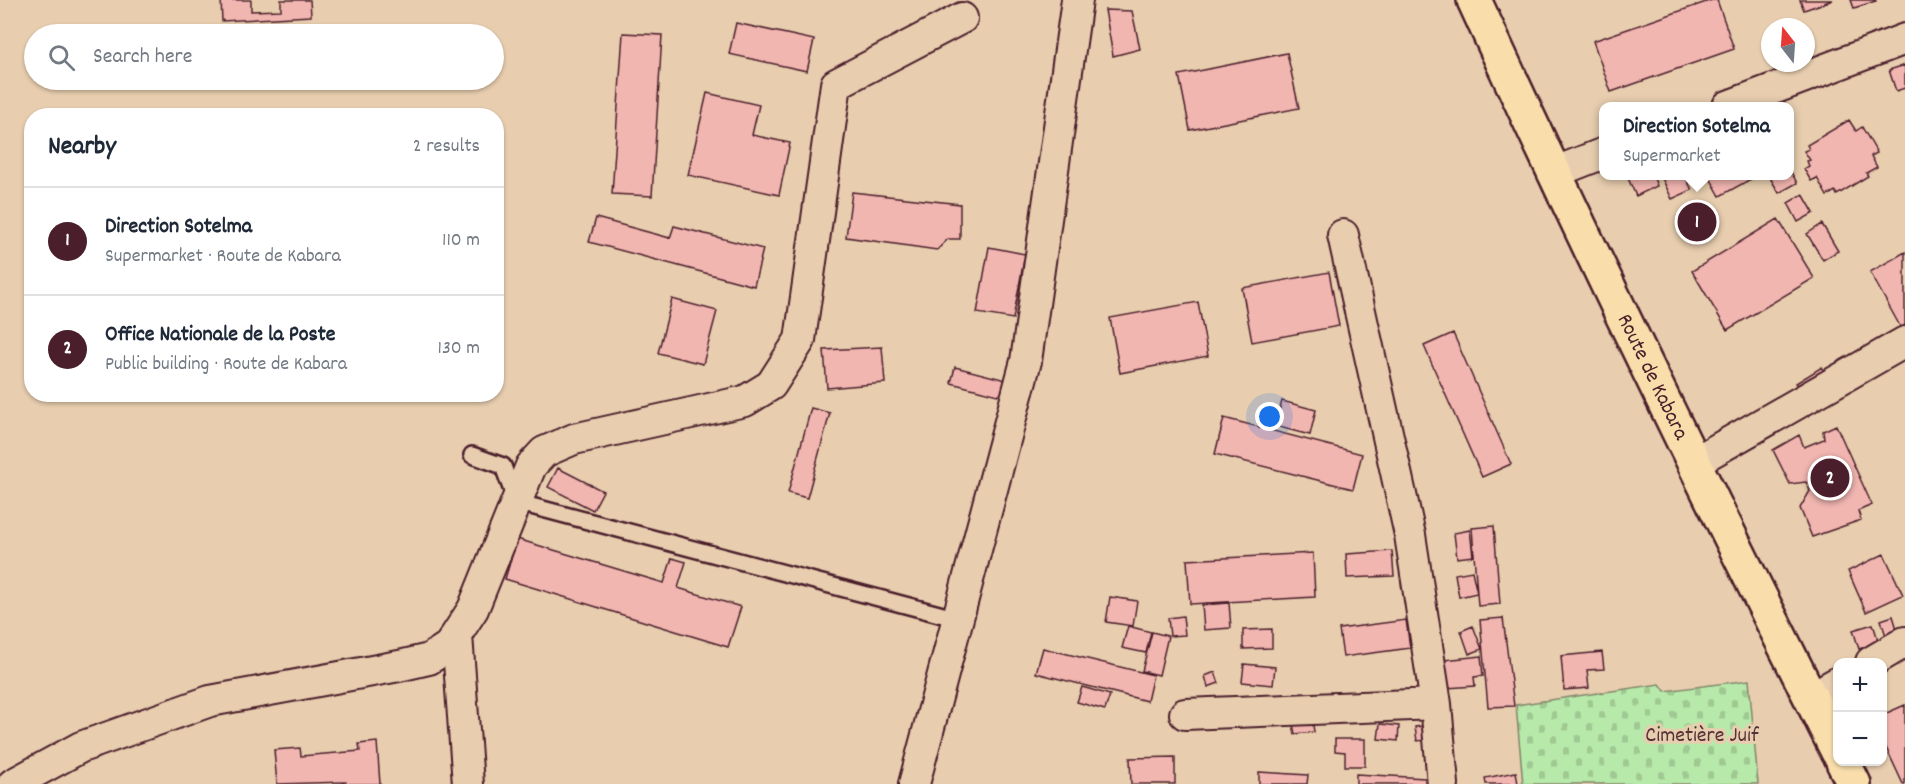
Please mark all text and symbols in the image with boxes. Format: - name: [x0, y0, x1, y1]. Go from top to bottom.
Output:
- north arrow: [1761, 18, 1815, 72]
- search box: [24, 24, 504, 90]
- icon: search: [45, 41, 78, 74]
- text: Search here: [93, 42, 192, 73]
- popup: [1599, 102, 1794, 180]
- text: Direction Sotelma: [1623, 112, 1770, 143]
- text: Nearby: [48, 129, 116, 166]
- text: 2 results: [413, 133, 480, 161]
- text: Supermarket: [1623, 143, 1721, 171]
- pin: 1: [1678, 200, 1716, 244]
- text: Direction Sotelma: [105, 212, 252, 243]
- text: 1: [65, 227, 70, 255]
- text: 110 m: [442, 227, 480, 255]
- text: Supermarket · Route de Kabara: [105, 243, 341, 271]
- street label: Route de Kabara: [1608, 309, 1696, 446]
- text: Office Nationale de la Poste: [105, 320, 336, 351]
- text: 2: [63, 335, 72, 363]
- text: 130 m: [438, 335, 480, 363]
- text: Public building · Route de Kabara: [105, 351, 347, 379]
- your location: [1255, 402, 1284, 431]
- pin: 2: [1810, 456, 1850, 500]
- map controls: [1833, 658, 1887, 766]
- button: +: [1833, 658, 1887, 712]
- button: −: [1833, 712, 1887, 766]
- park label: Cimetière Juif: [1645, 721, 1760, 752]

